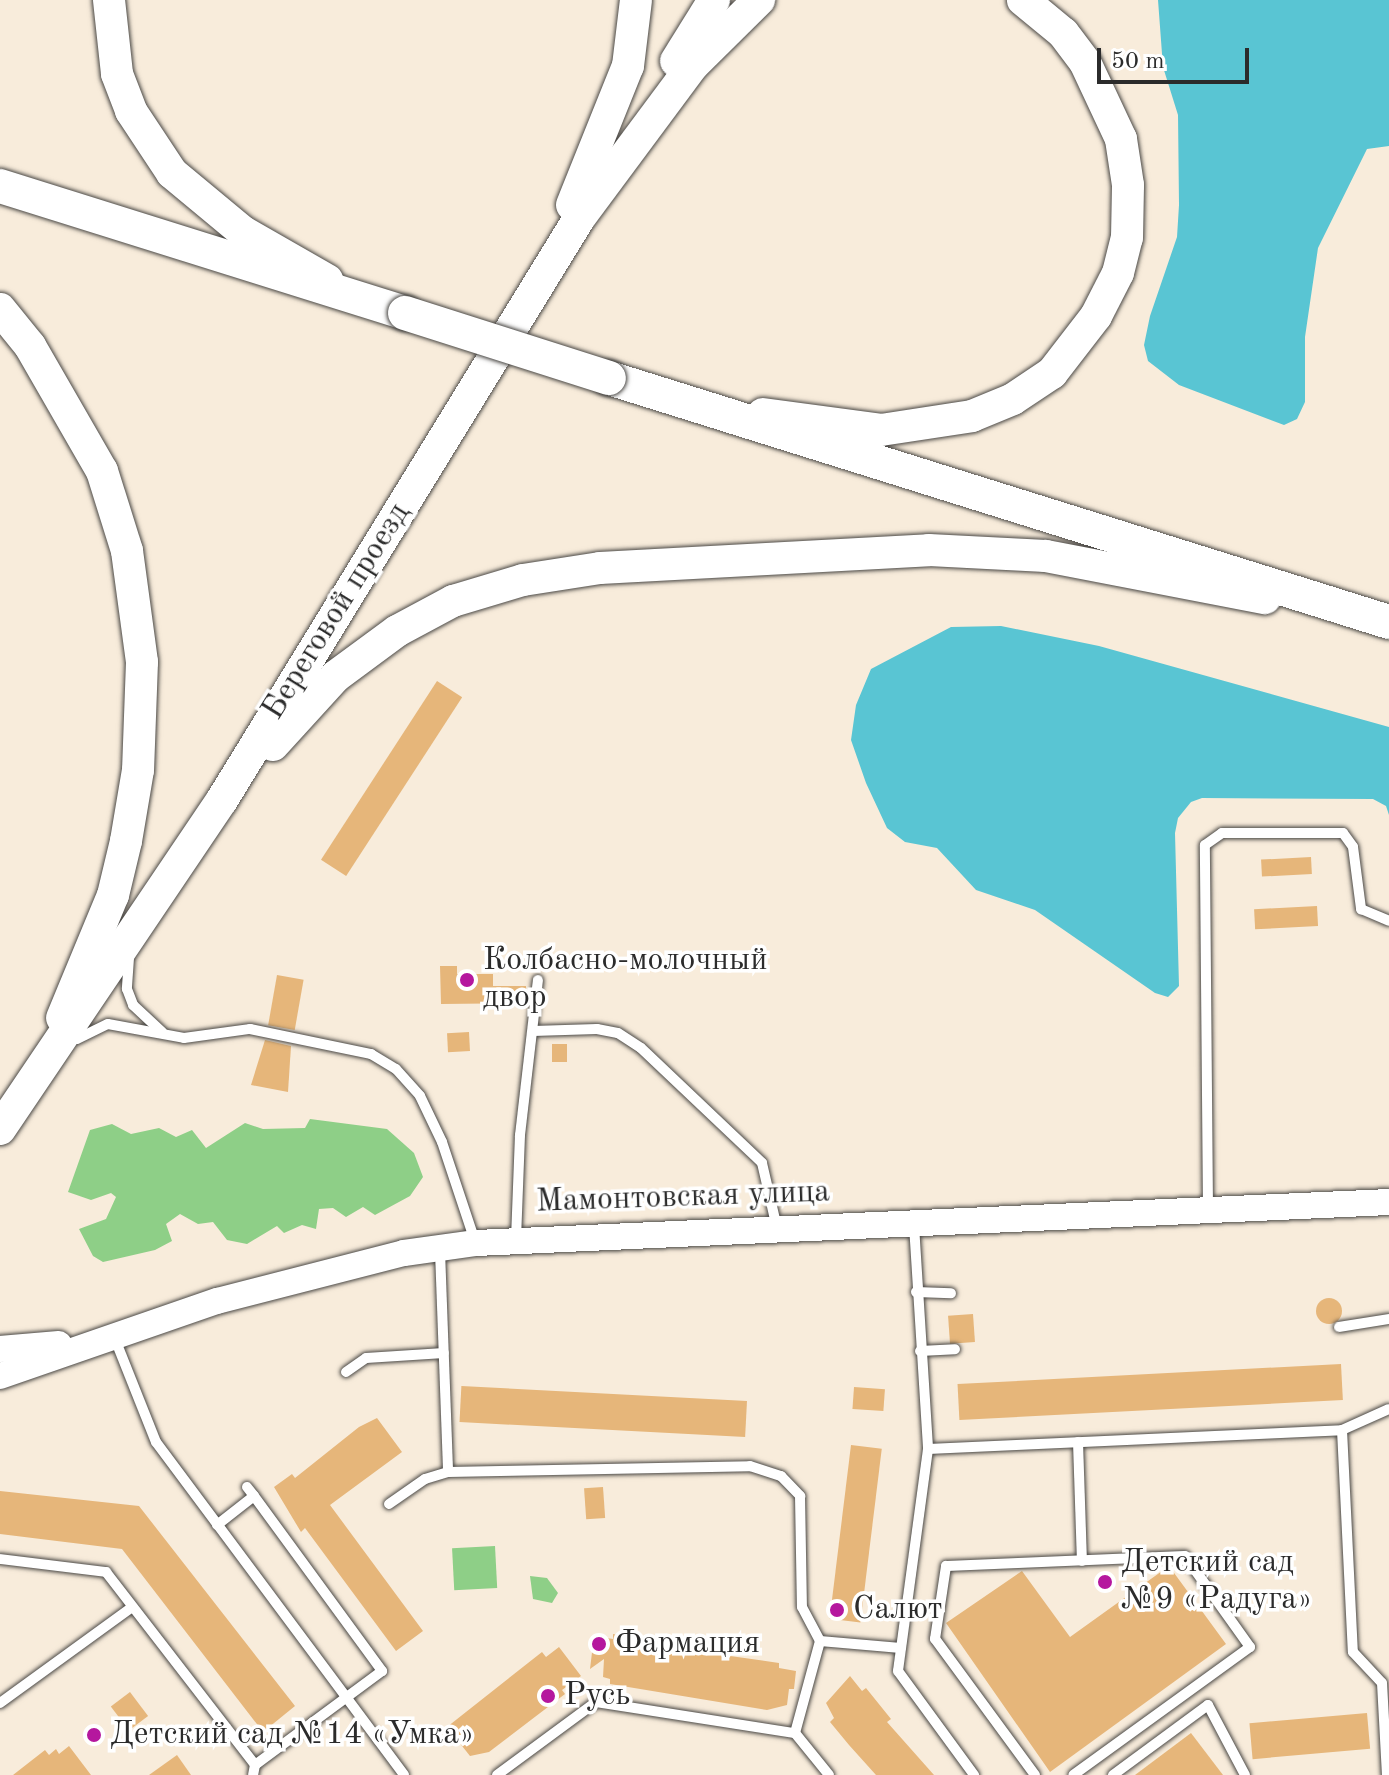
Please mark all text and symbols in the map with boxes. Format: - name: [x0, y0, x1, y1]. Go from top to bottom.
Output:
- scale bar: [1101, 32, 1253, 82]
- text: 50 m: [1111, 50, 1165, 74]
- street label: Береговой проезд: [255, 496, 419, 728]
- place label: Колбасно-молочный двор: [483, 943, 767, 1018]
- marker: Колбасно-молочный двор: [458, 971, 476, 989]
- street label: Мамонтовская улица: [535, 1174, 831, 1222]
- place label: Детский сад №9 «Радуга»: [1121, 1545, 1312, 1620]
- marker: Детский сад №9 «Радуга»: [1096, 1573, 1114, 1591]
- place label: Салют: [853, 1591, 943, 1629]
- marker: Салют: [828, 1601, 846, 1619]
- place label: Фармация: [615, 1625, 760, 1663]
- marker: Фармация: [590, 1635, 608, 1653]
- place label: Русь: [564, 1677, 630, 1715]
- marker: Русь: [539, 1687, 557, 1705]
- place label: Детский сад №14 «Умка»: [110, 1716, 474, 1754]
- marker: Детский сад №14 «Умка»: [85, 1726, 103, 1744]

